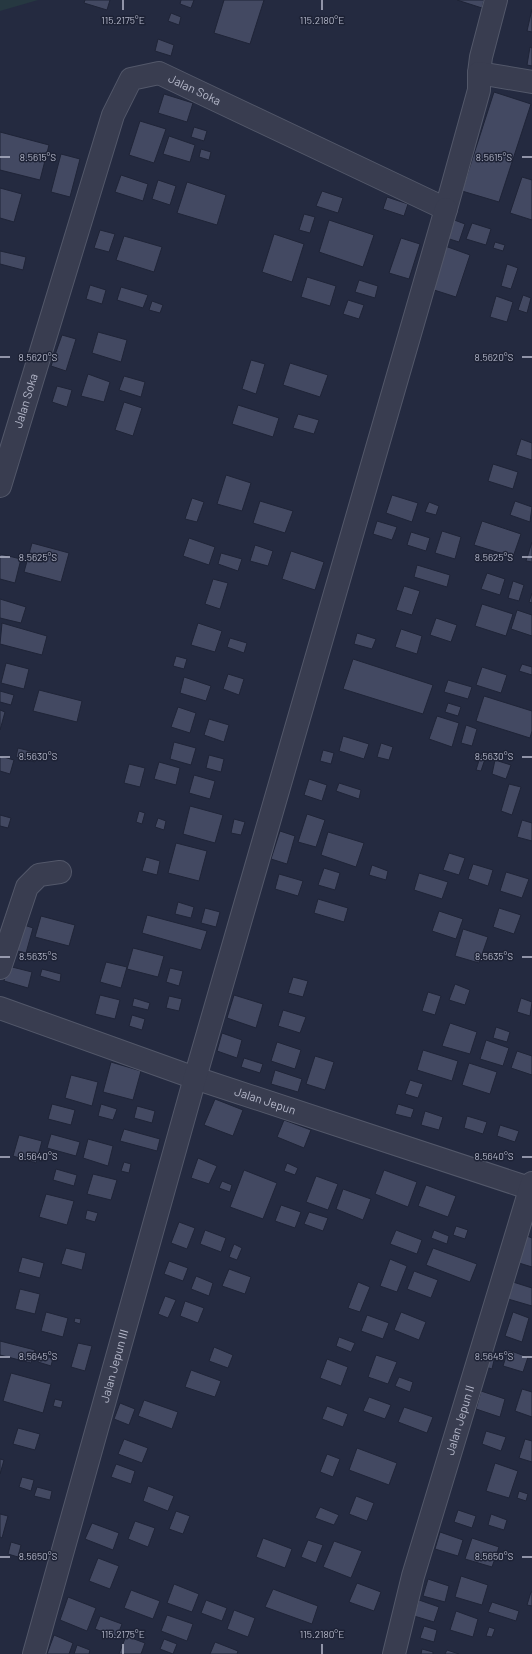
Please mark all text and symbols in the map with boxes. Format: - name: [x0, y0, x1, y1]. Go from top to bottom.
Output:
- text: 115.2175°E: [101, 14, 145, 26]
- text: 115.2180°E: [300, 14, 344, 26]
- street label: Jalan Soka: [166, 71, 223, 107]
- text: 8.5615°S: [20, 151, 56, 163]
- text: 8.5615°S: [476, 151, 512, 163]
- text: 8.5620°S: [19, 351, 58, 363]
- text: 8.5620°S: [475, 351, 514, 363]
- street label: Jalan Soka: [10, 372, 40, 430]
- text: 8.5625°S: [19, 551, 57, 563]
- text: 8.5625°S: [475, 551, 513, 563]
- text: 8.5630°S: [19, 750, 58, 762]
- text: 8.5630°S: [475, 750, 514, 762]
- text: 8.5635°S: [19, 950, 57, 962]
- text: 8.5635°S: [475, 950, 513, 962]
- street label: Jalan Jepun: [233, 1084, 298, 1117]
- text: 8.5640°S: [18, 1150, 58, 1162]
- text: 8.5640°S: [474, 1150, 514, 1162]
- street label: Jalan Jepun III: [97, 1328, 130, 1404]
- text: 8.5645°S: [19, 1350, 57, 1362]
- text: 8.5645°S: [475, 1350, 513, 1362]
- street label: Jalan Jepun II: [442, 1383, 476, 1457]
- text: 8.5650°S: [19, 1550, 58, 1562]
- text: 8.5650°S: [475, 1550, 514, 1562]
- text: 115.2175°E: [101, 1628, 145, 1640]
- text: 115.2180°E: [300, 1628, 344, 1640]

